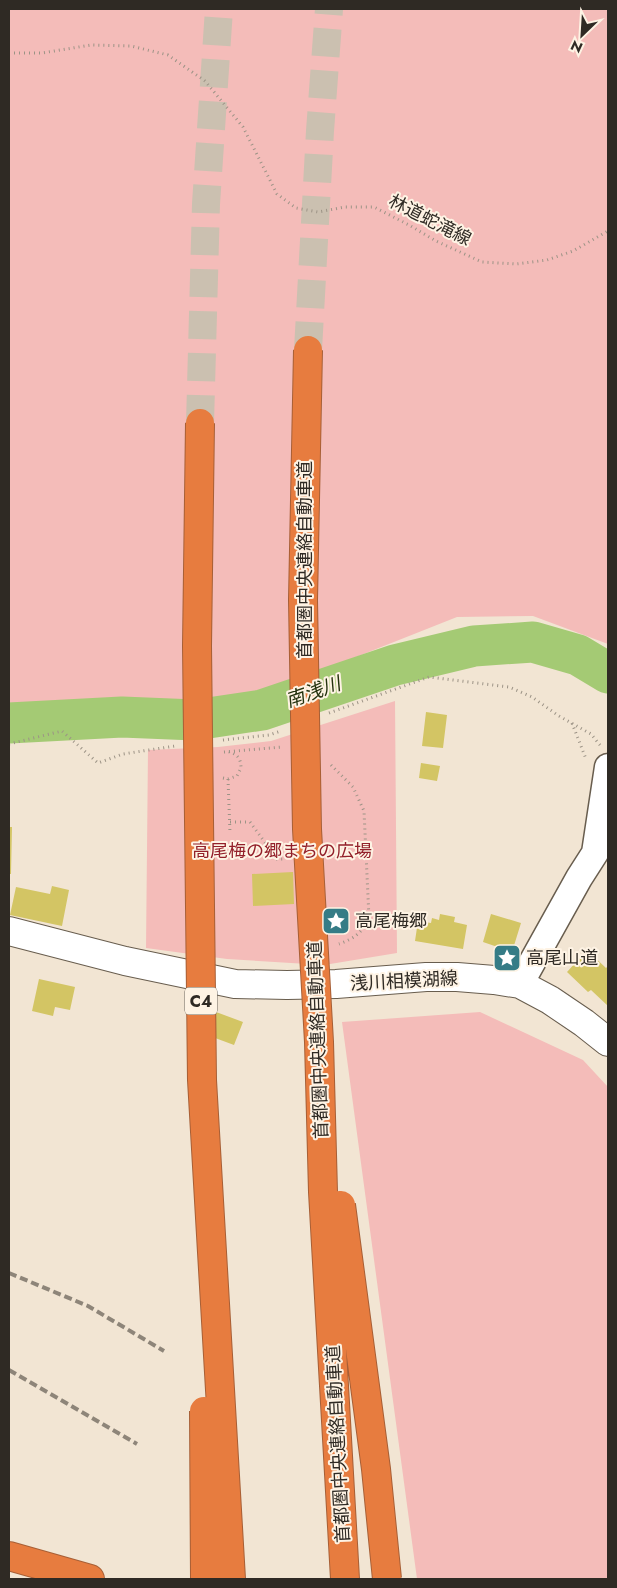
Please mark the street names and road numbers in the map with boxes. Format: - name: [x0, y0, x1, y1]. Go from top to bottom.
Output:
- street label: 林道蛇滝線: [384, 188, 476, 252]
- street label: 首都圏中央連絡自動車道: [292, 461, 318, 659]
- street label: 首都圏中央連絡自動車道: [302, 941, 334, 1139]
- street label: 浅川相模湖線: [349, 965, 459, 997]
- road number: C4: [185, 988, 217, 1014]
- street label: 首都圏中央連絡自動車道: [320, 1344, 356, 1544]

